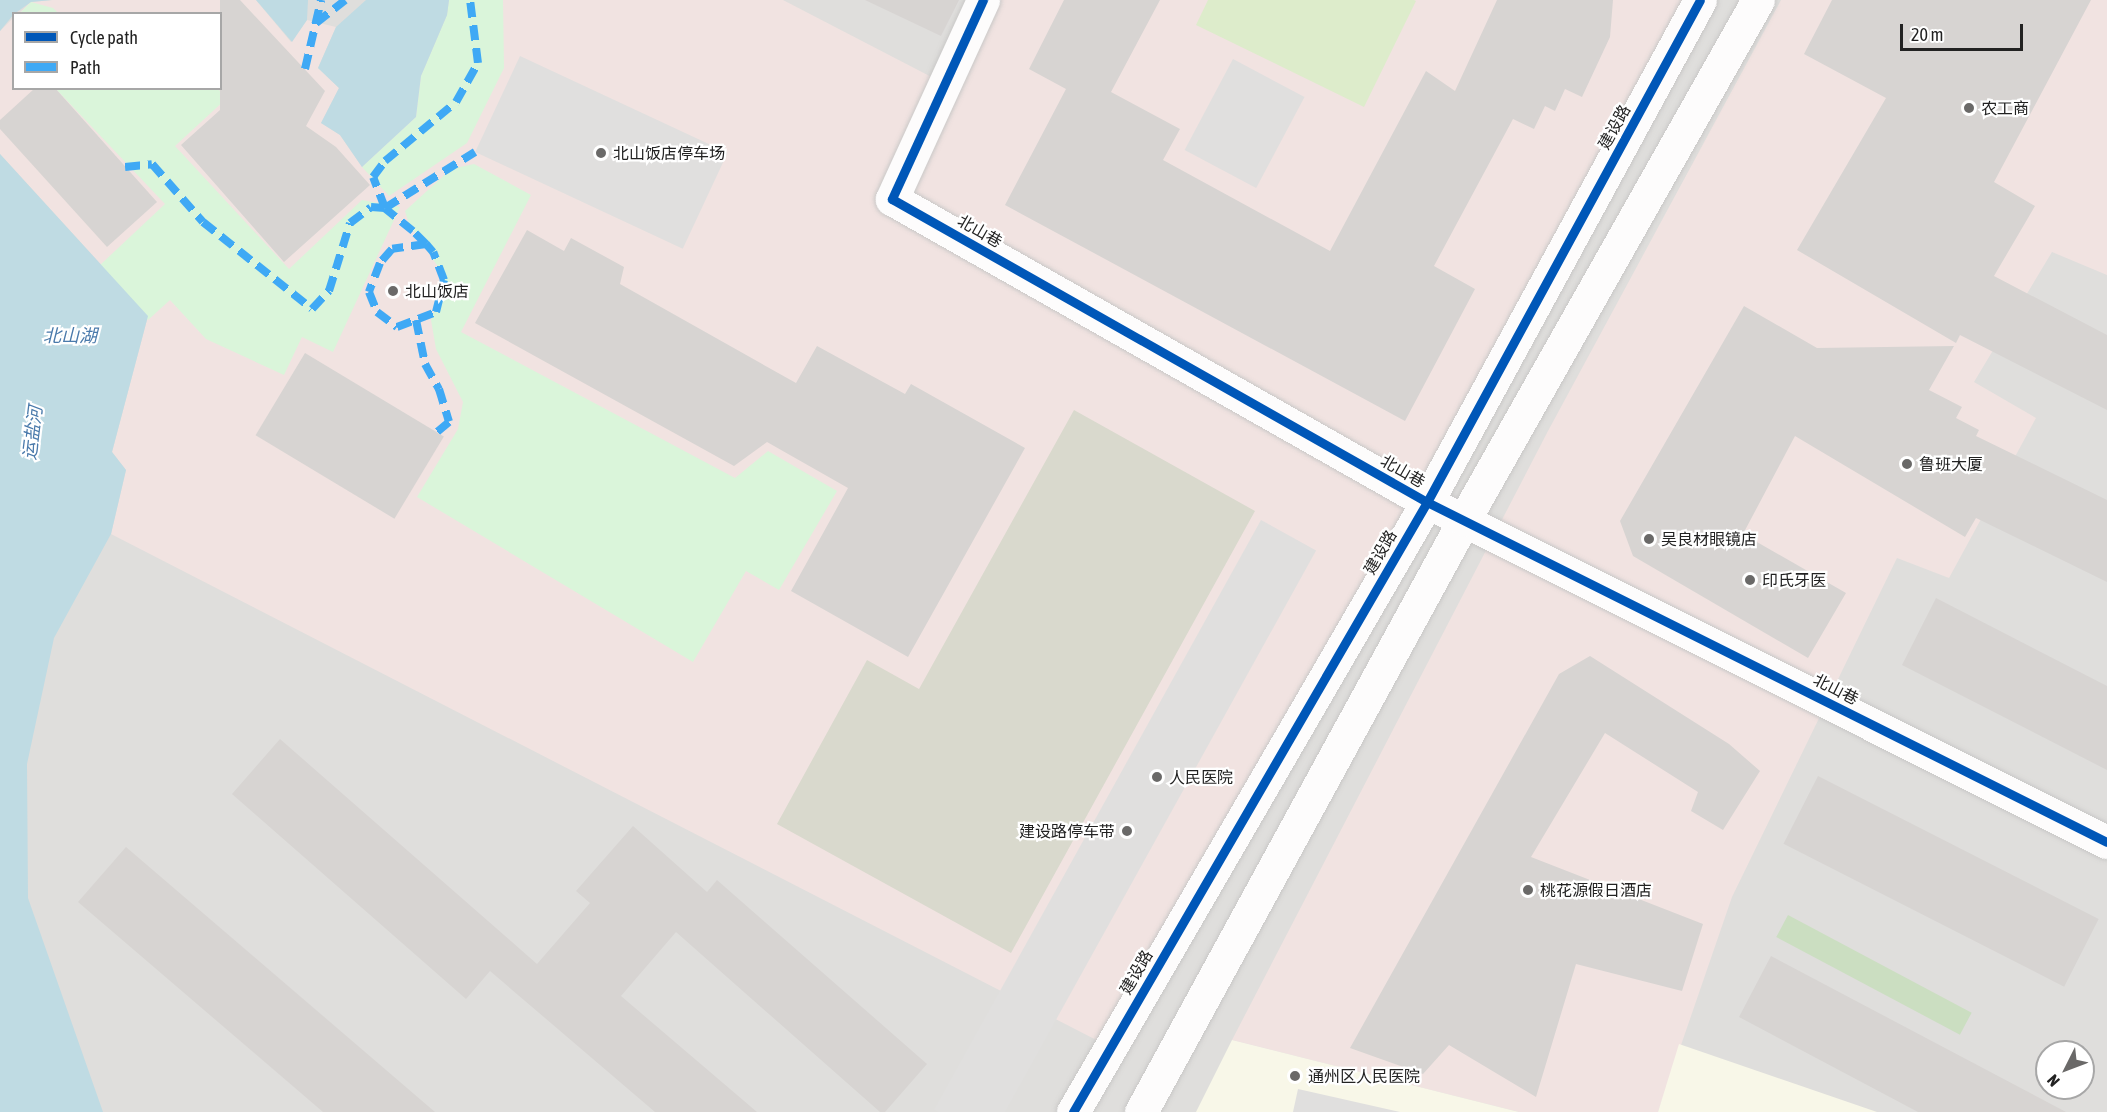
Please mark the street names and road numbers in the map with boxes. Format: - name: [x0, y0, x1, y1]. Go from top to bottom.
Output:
- street label: 建设路: [1594, 101, 1634, 153]
- street label: 北山巷: [954, 211, 1006, 251]
- street label: 北山巷: [1377, 451, 1429, 491]
- street label: 建设路: [1360, 526, 1400, 578]
- street label: 北山巷: [1810, 670, 1862, 708]
- street label: 建设路: [1116, 946, 1156, 998]

